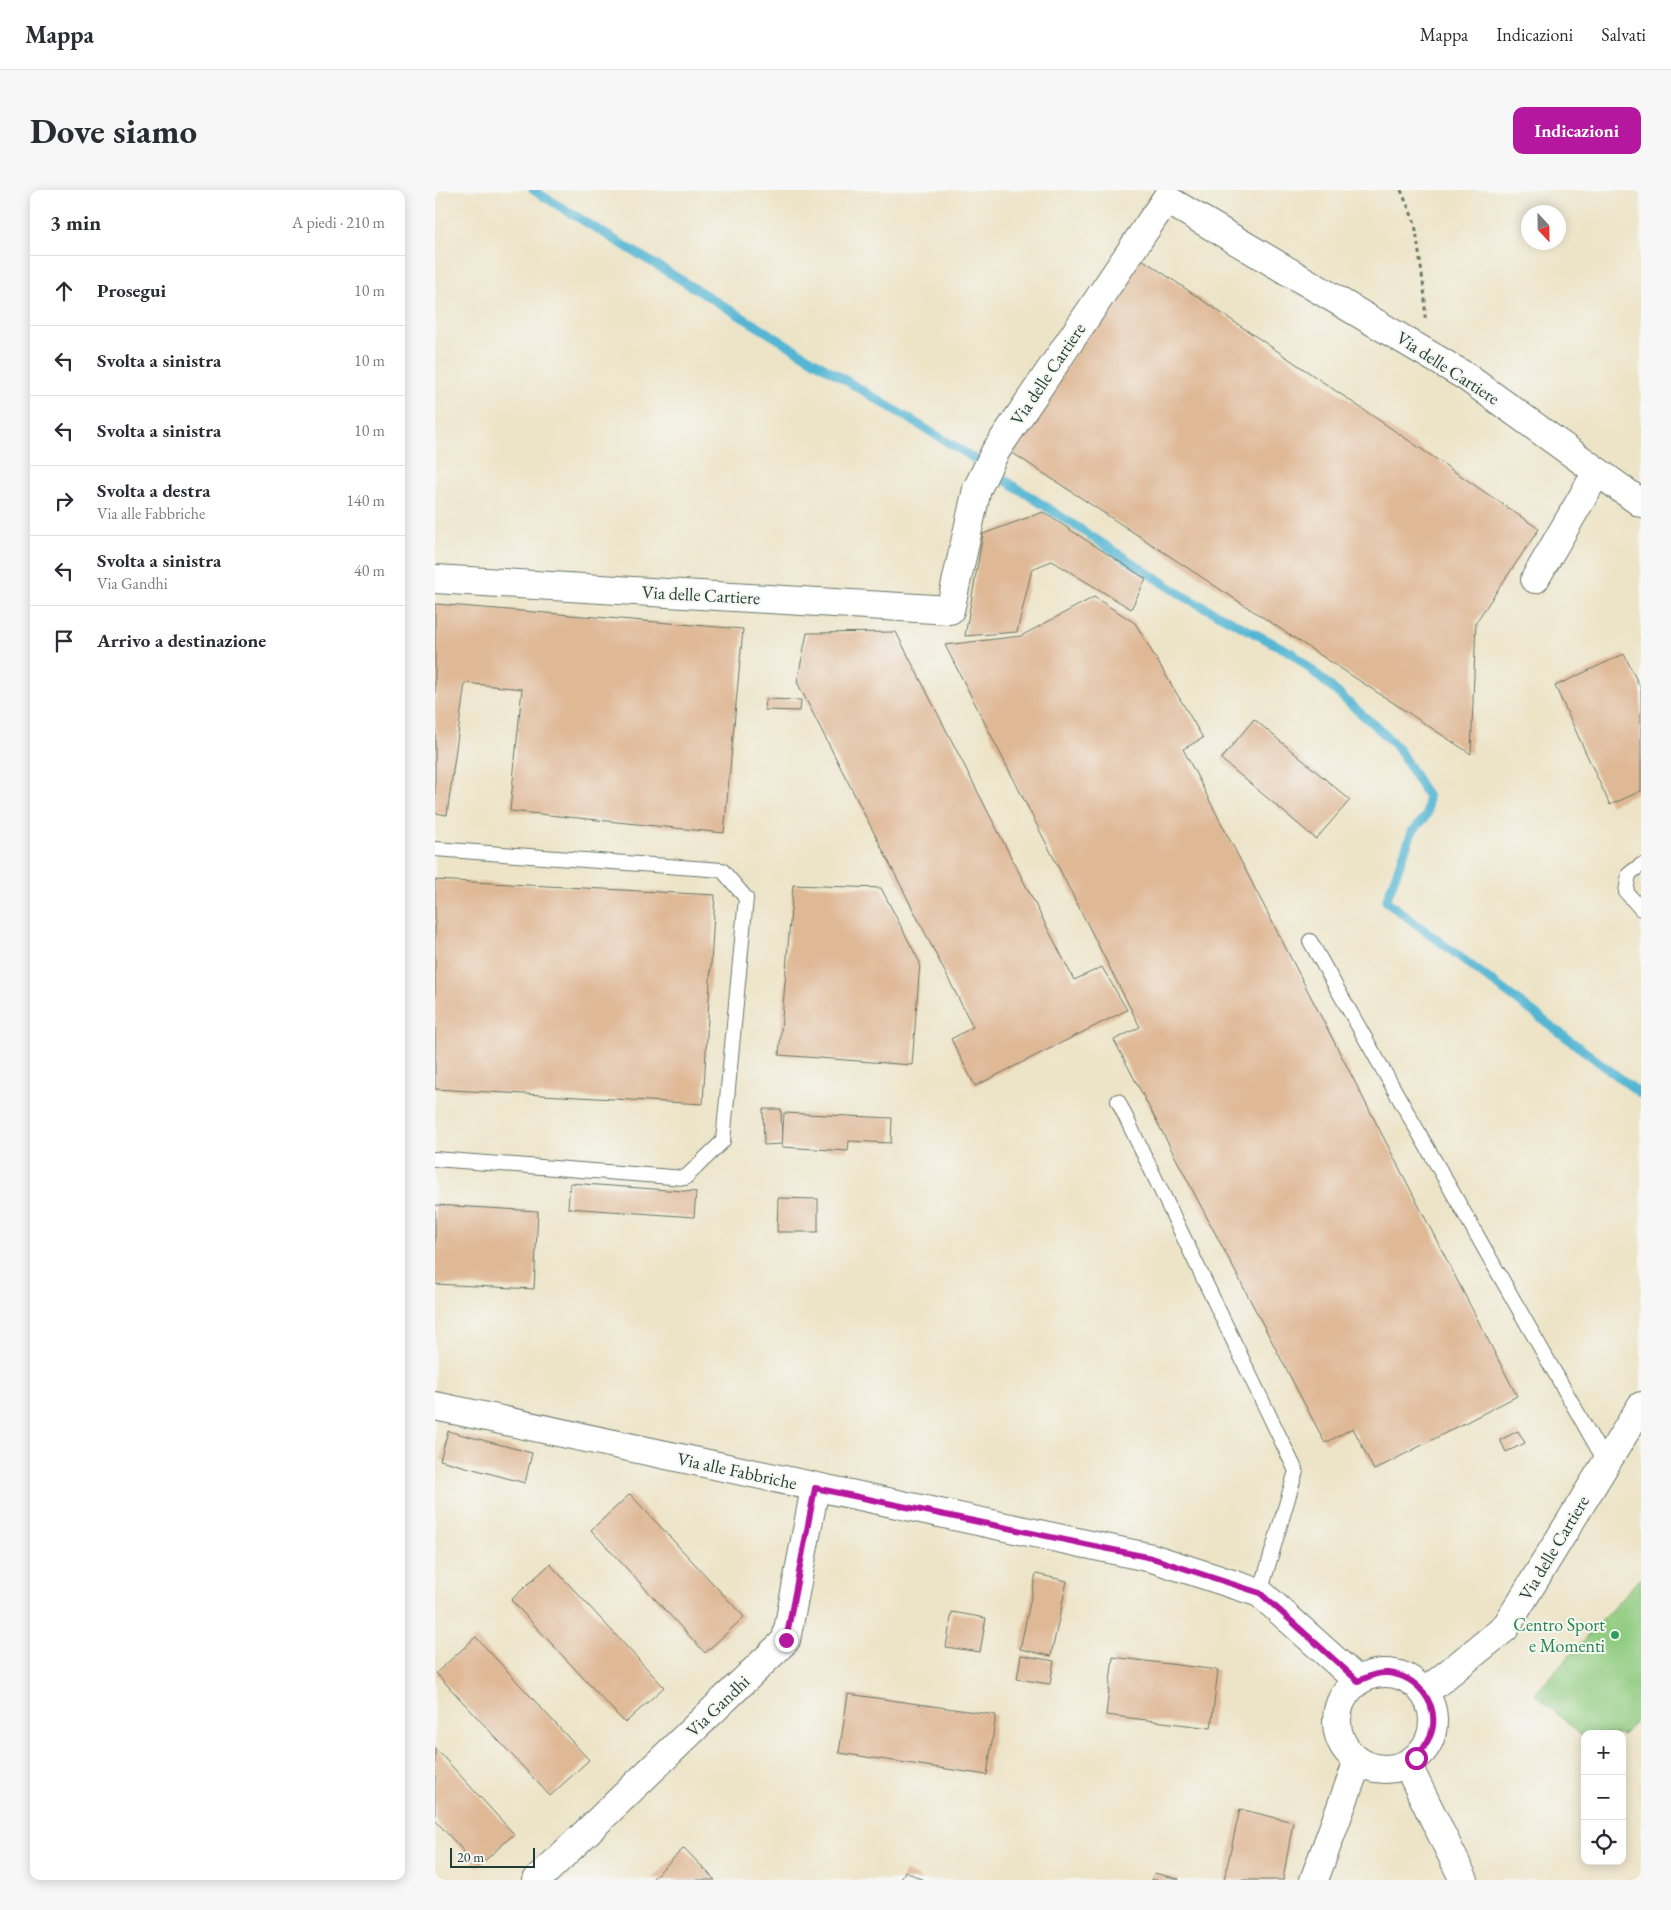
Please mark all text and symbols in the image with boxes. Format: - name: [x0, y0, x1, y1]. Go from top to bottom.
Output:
- text: Mappa: [25, 19, 94, 50]
- text: Mappa: [1420, 23, 1468, 46]
- text: Indicazioni: [1496, 23, 1573, 46]
- text: Salvati: [1601, 23, 1646, 46]
- button: Indicazioni: [1513, 107, 1641, 154]
- text: Dove siamo: [30, 108, 197, 153]
- north arrow: [1521, 205, 1566, 250]
- text: 3 min: [50, 209, 101, 236]
- text: A piedi · 210 m: [292, 212, 385, 233]
- icon: ahead: [50, 277, 78, 305]
- text: Prosegui: [97, 278, 166, 303]
- text: 10 m: [354, 280, 385, 301]
- street label: Via delle Cartiere: [1005, 318, 1090, 429]
- street label: Via delle Cartiere: [1392, 326, 1504, 409]
- icon: left: [50, 347, 78, 375]
- text: Svolta a sinistra: [97, 348, 221, 373]
- text: 10 m: [354, 350, 385, 371]
- icon: left: [50, 417, 78, 445]
- text: Svolta a sinistra: [97, 418, 221, 443]
- text: 10 m: [354, 420, 385, 441]
- text: Svolta a destra: [97, 478, 211, 503]
- icon: right: [50, 487, 78, 515]
- text: 140 m: [346, 490, 385, 511]
- text: Via alle Fabbriche: [97, 503, 205, 524]
- text: Svolta a sinistra: [97, 548, 221, 573]
- icon: left: [50, 557, 78, 585]
- text: 40 m: [354, 560, 385, 581]
- text: Via Gandhi: [97, 573, 168, 594]
- street label: Via delle Cartiere: [641, 580, 761, 609]
- icon: arrive: [50, 627, 78, 655]
- text: Arrivo a destinazione: [97, 628, 266, 653]
- street label: Via alle Fabbriche: [675, 1447, 799, 1494]
- street label: Via delle Cartiere: [1513, 1491, 1594, 1604]
- place label: Centro Sport e Momenti: [1513, 1613, 1606, 1657]
- route end: [775, 1629, 798, 1652]
- marker: Centro Sport e Momenti: [1609, 1629, 1621, 1641]
- street label: Via Gandhi: [681, 1669, 755, 1742]
- map controls: [1581, 1730, 1626, 1865]
- button: +: [1581, 1730, 1626, 1775]
- route start: [1405, 1747, 1428, 1770]
- button: −: [1581, 1775, 1626, 1820]
- button: locate: [1581, 1820, 1626, 1865]
- scale bar: [450, 1845, 535, 1868]
- text: 20 m: [457, 1848, 484, 1866]

